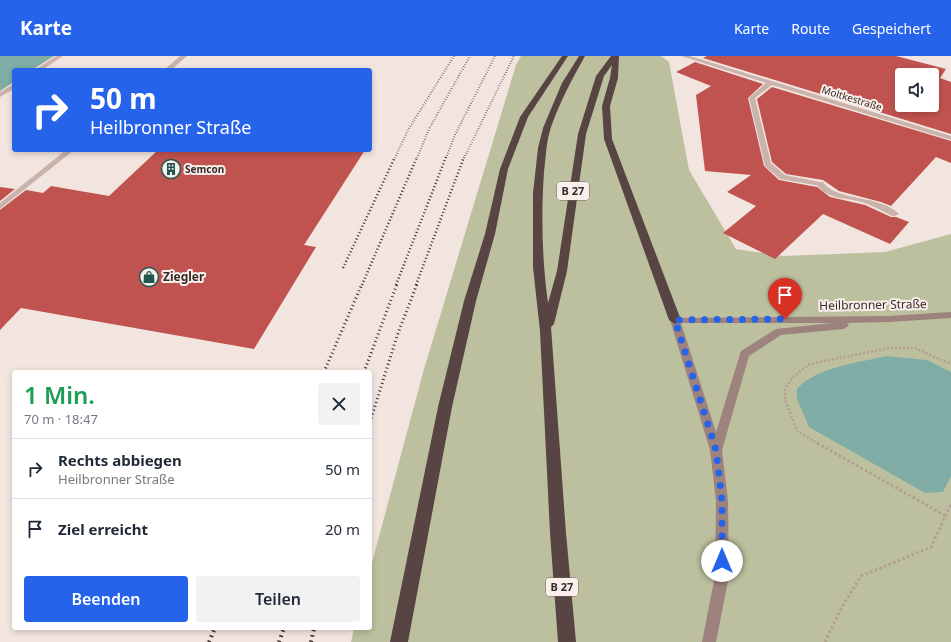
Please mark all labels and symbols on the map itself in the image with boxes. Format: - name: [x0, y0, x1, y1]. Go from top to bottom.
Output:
- street label: Moltkestraße: [820, 82, 884, 114]
- building icon: Semcon: [160, 158, 182, 180]
- place label: Semcon: [185, 162, 224, 176]
- road number: B 27: [557, 182, 589, 200]
- shop icon: Ziegler: [138, 266, 160, 288]
- place label: Ziegler: [163, 268, 205, 285]
- pin: [768, 278, 802, 319]
- street label: Heilbronner Straße: [819, 295, 927, 314]
- position arrow: [701, 540, 743, 582]
- road number: B 27: [546, 578, 578, 596]

